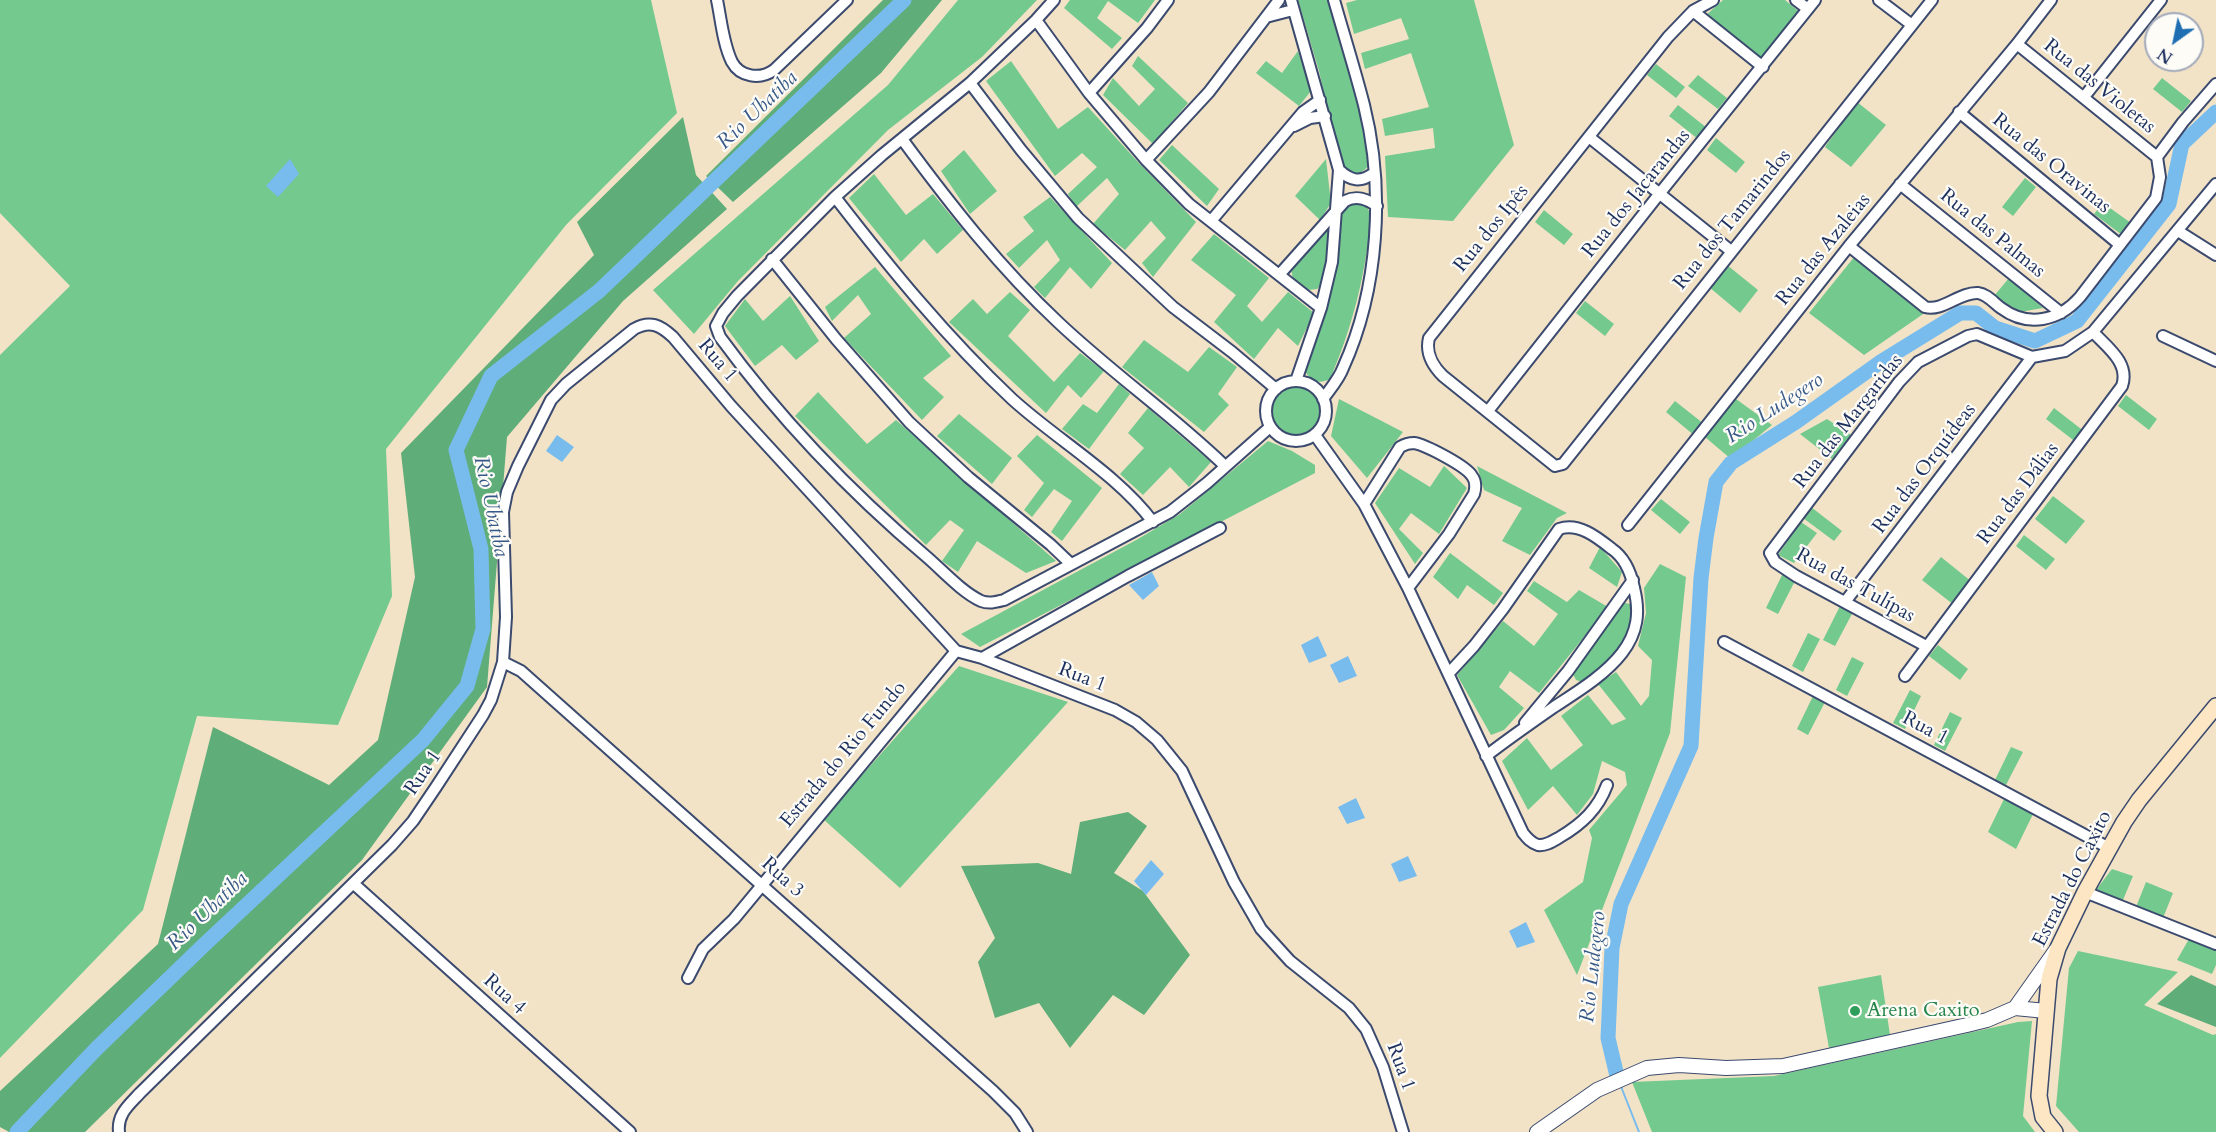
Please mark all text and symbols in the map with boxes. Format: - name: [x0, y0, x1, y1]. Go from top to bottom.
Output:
- north arrow: [2144, 12, 2204, 72]
- street label: Rua das Violetas: [2038, 35, 2160, 139]
- text: N: [2153, 42, 2177, 68]
- water label: Rio Ubatiba: [712, 66, 804, 156]
- street label: Rua das Oravinas: [1987, 109, 2115, 219]
- street label: Rua dos Jacarandas: [1578, 125, 1696, 263]
- street label: Rua dos Tamarindos: [1669, 145, 1797, 295]
- street label: Rua dos Ipês: [1449, 180, 1535, 278]
- street label: Rua das Palmas: [1935, 184, 2049, 284]
- street label: Rua das Azaleias: [1772, 189, 1876, 311]
- street label: Rua 1: [692, 334, 742, 388]
- street label: Rua das Margaridas: [1789, 350, 1909, 494]
- water label: Rio Ludegero: [1721, 368, 1829, 450]
- street label: Rua das Orquídeas: [1868, 399, 1982, 539]
- street label: Rua das Dálias: [1973, 438, 2065, 550]
- water label: Rio Ubatiba: [467, 454, 513, 560]
- street label: Rua das Tulípas: [1791, 543, 1919, 629]
- street label: Rua 1: [1055, 658, 1109, 698]
- street label: Estrada do Rio Fundo: [776, 677, 912, 833]
- street label: Rua 1: [1898, 707, 1952, 751]
- street label: Rua 1: [400, 746, 448, 800]
- street label: Estrada do Caxito: [2028, 807, 2118, 951]
- street label: Rua 3: [756, 853, 808, 903]
- water label: Rio Ubatiba: [162, 867, 254, 957]
- water label: Rio Ludegero: [1576, 910, 1612, 1024]
- street label: Rua 4: [478, 970, 530, 1020]
- place label: Arena Caxito: [1867, 999, 1980, 1023]
- marker: Arena Caxito: [1848, 1004, 1862, 1018]
- street label: Rua 1: [1380, 1040, 1420, 1094]

